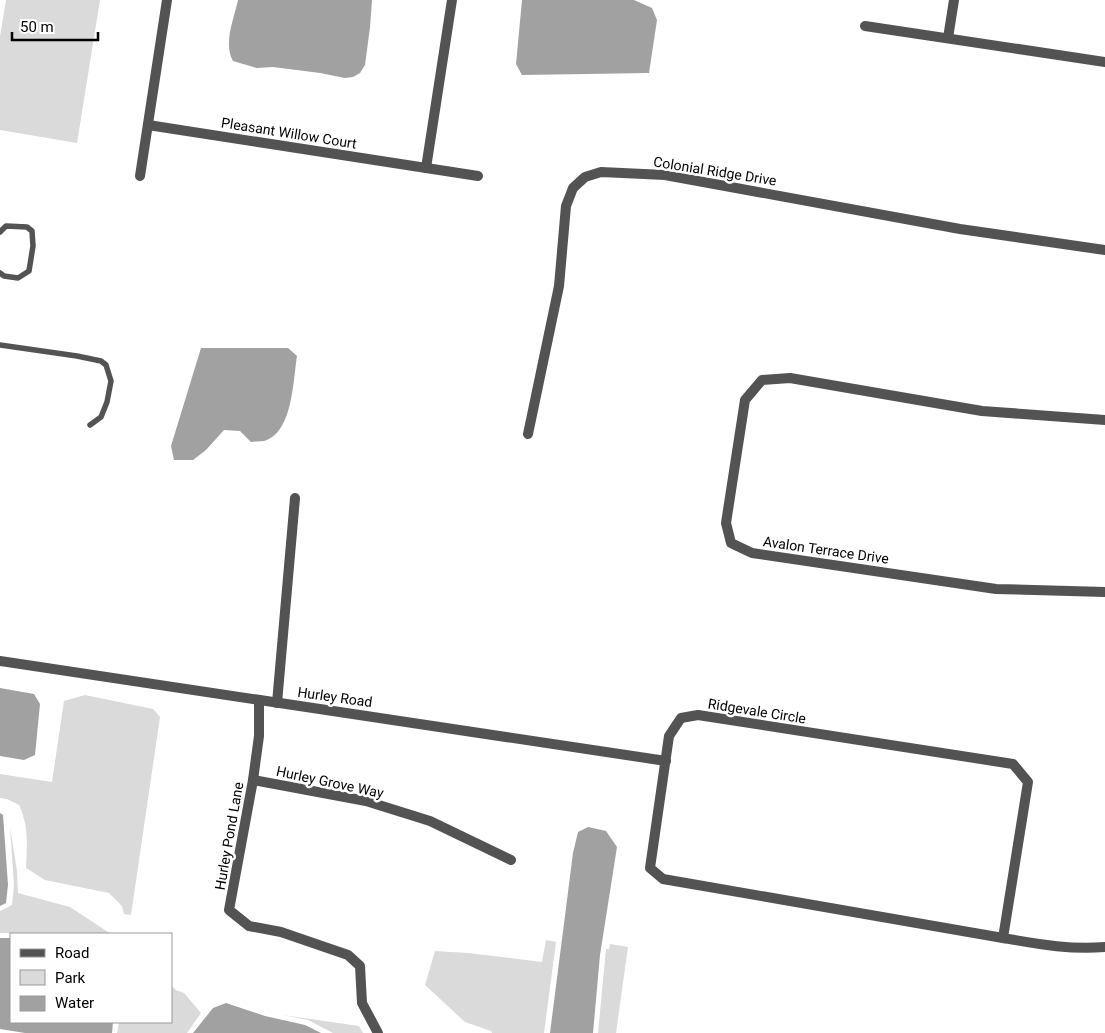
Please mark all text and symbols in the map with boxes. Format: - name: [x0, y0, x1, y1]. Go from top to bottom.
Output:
- scale bar: [12, 10, 99, 42]
- text: 50 m: [20, 18, 54, 36]
- street label: Pleasant Willow Court: [220, 114, 358, 152]
- street label: Colonial Ridge Drive: [652, 153, 778, 189]
- street label: Avalon Terrace Drive: [762, 533, 890, 567]
- street label: Hurley Road: [297, 684, 373, 710]
- street label: Ridgevale Circle: [707, 695, 807, 727]
- street label: Hurley Grove Way: [275, 763, 385, 801]
- street label: Hurley Pond Lane: [212, 781, 246, 891]
- legend: [10, 933, 172, 1023]
- text: Road: [55, 944, 89, 962]
- text: Park: [55, 969, 86, 987]
- text: Water: [55, 994, 94, 1012]

